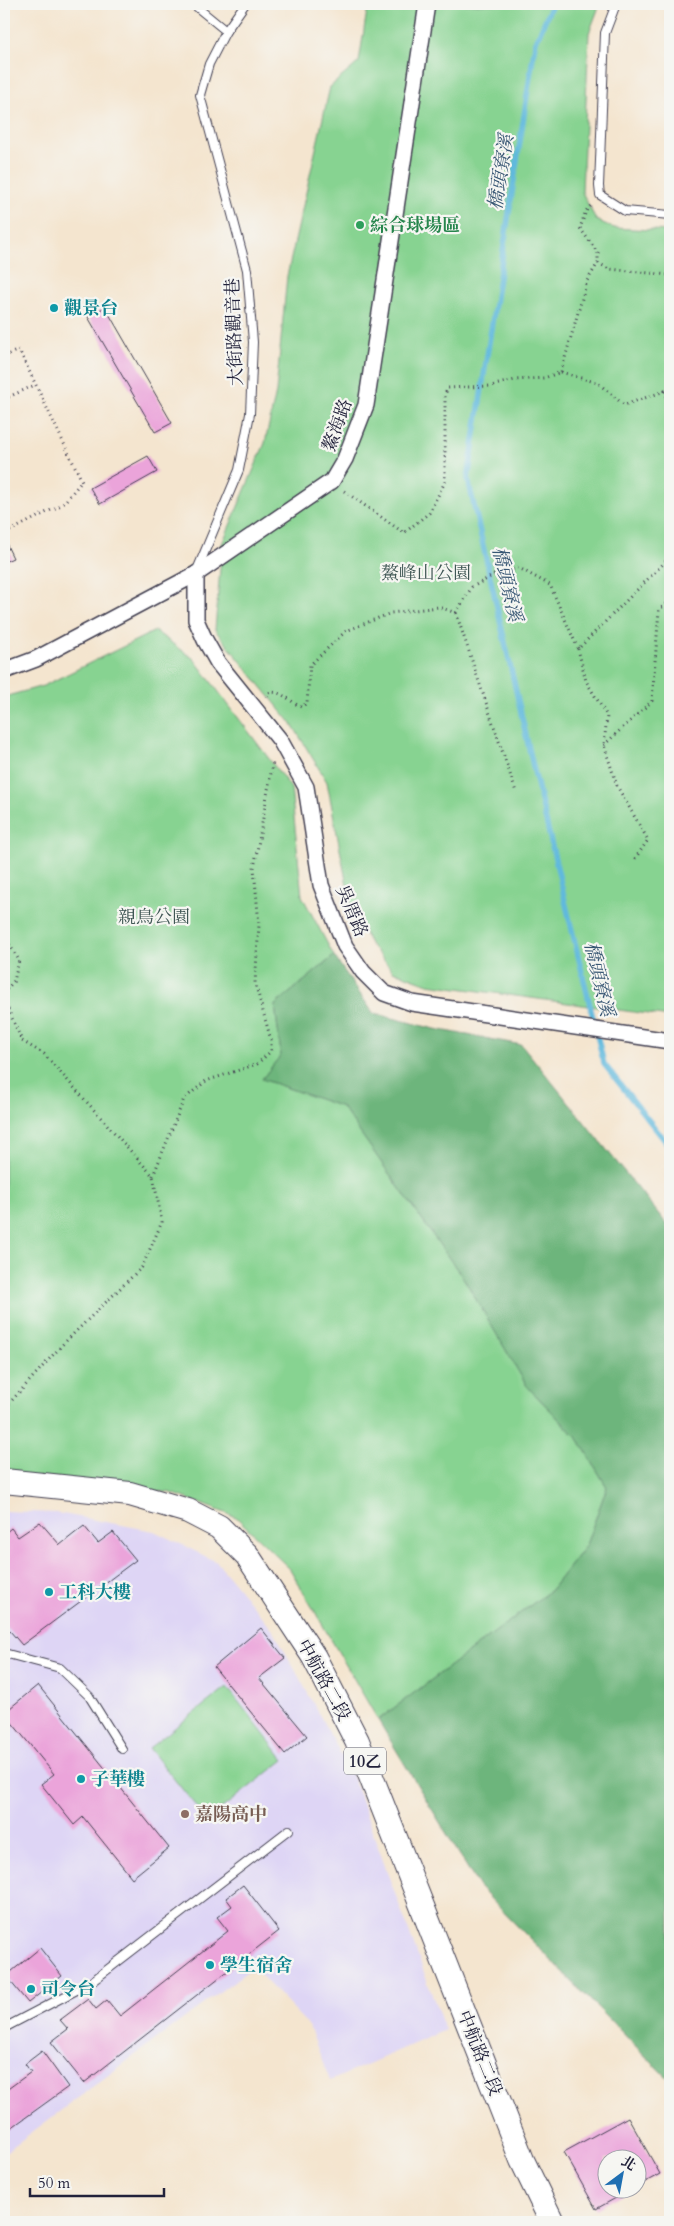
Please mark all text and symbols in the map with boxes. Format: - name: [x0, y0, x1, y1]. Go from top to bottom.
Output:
- water label: 橋頭寮溪: [482, 131, 520, 212]
- place label: 綜合球場區: [370, 213, 460, 238]
- marker: 綜合球場區: [354, 219, 366, 231]
- street label: 大街路觀音巷: [220, 278, 249, 386]
- place label: 觀景台: [64, 296, 118, 321]
- marker: 觀景台: [48, 302, 60, 314]
- street label: 鰲海路: [316, 396, 358, 455]
- water label: 橋頭寮溪: [486, 544, 529, 626]
- park label: 鰲峰山公園: [381, 561, 471, 586]
- street label: 吳厝路: [329, 881, 374, 941]
- park label: 親鳥公園: [118, 905, 190, 930]
- water label: 橋頭寮溪: [578, 939, 621, 1021]
- place label: 工科大樓: [59, 1580, 131, 1605]
- marker: 工科大樓: [43, 1586, 55, 1598]
- street label: 中航路二段: [291, 1635, 356, 1726]
- road number: 10乙: [344, 1748, 386, 1774]
- place label: 子華樓: [91, 1767, 145, 1792]
- marker: 子華樓: [75, 1773, 87, 1785]
- place label: 嘉陽高中: [195, 1802, 267, 1827]
- marker: 嘉陽高中: [179, 1808, 191, 1820]
- place label: 學生宿舍: [220, 1953, 292, 1978]
- marker: 學生宿舍: [204, 1959, 216, 1971]
- place label: 司令台: [41, 1977, 95, 2002]
- marker: 司令台: [25, 1983, 37, 1995]
- street label: 中航路二段: [451, 2007, 508, 2100]
- north arrow: [596, 2148, 646, 2198]
- text: 北: [618, 2152, 640, 2175]
- scale bar: [30, 2166, 164, 2198]
- text: 50 m: [38, 2173, 70, 2193]

